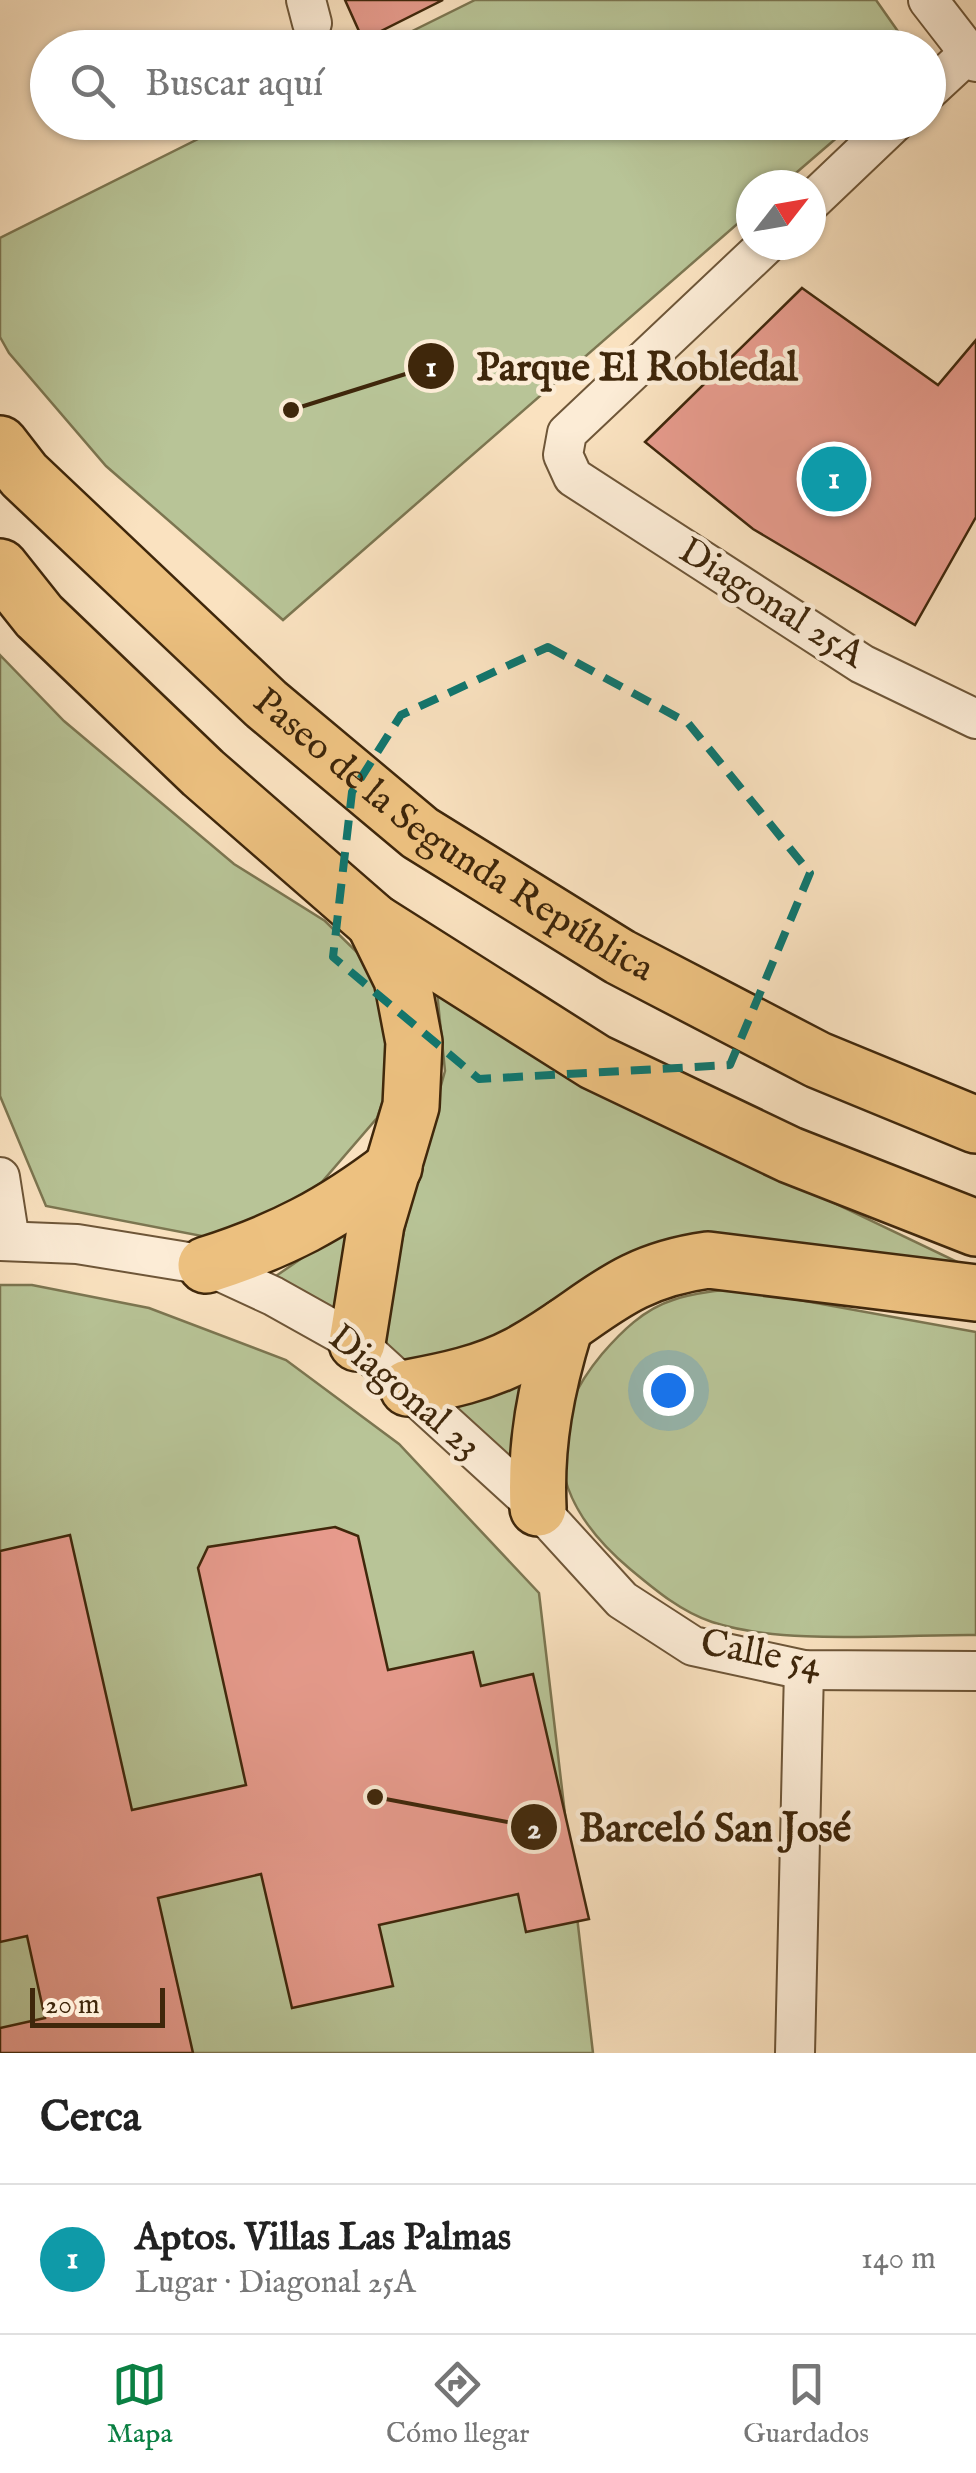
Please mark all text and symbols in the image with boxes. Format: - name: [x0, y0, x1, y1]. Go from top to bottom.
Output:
- search box: [30, 30, 946, 140]
- icon: search: [65, 58, 120, 113]
- text: Buscar aquí: [145, 61, 323, 109]
- north arrow: [736, 170, 826, 260]
- callout: Parque El Robledal: [406, 331, 818, 401]
- text: Parque El Robledal: [476, 344, 799, 395]
- text: 1: [425, 349, 437, 387]
- pin: 1: [802, 442, 866, 516]
- street label: Diagonal 25A: [669, 528, 874, 681]
- street label: Paseo de la Segunda República: [242, 679, 662, 994]
- street label: Diagonal 23: [318, 1315, 490, 1471]
- your location: [643, 1365, 694, 1416]
- street label: Calle 54: [696, 1620, 826, 1690]
- callout: Barceló San José: [509, 1792, 871, 1862]
- text: Barceló San José: [579, 1805, 851, 1856]
- text: 2: [527, 1811, 541, 1849]
- scale bar: [30, 1983, 165, 2028]
- text: 20 m: [45, 1988, 100, 2023]
- text: Cerca: [40, 2092, 141, 2145]
- text: Aptos. Villas Las Palmas: [135, 2215, 511, 2263]
- text: 1: [67, 2239, 78, 2280]
- text: 140 m: [861, 2239, 936, 2280]
- text: Lugar · Diagonal 25A: [135, 2263, 416, 2304]
- tab: Mapa: [107, 2357, 173, 2452]
- tab: Cómo llegar: [386, 2357, 530, 2452]
- tab: Guardados: [743, 2357, 869, 2452]

